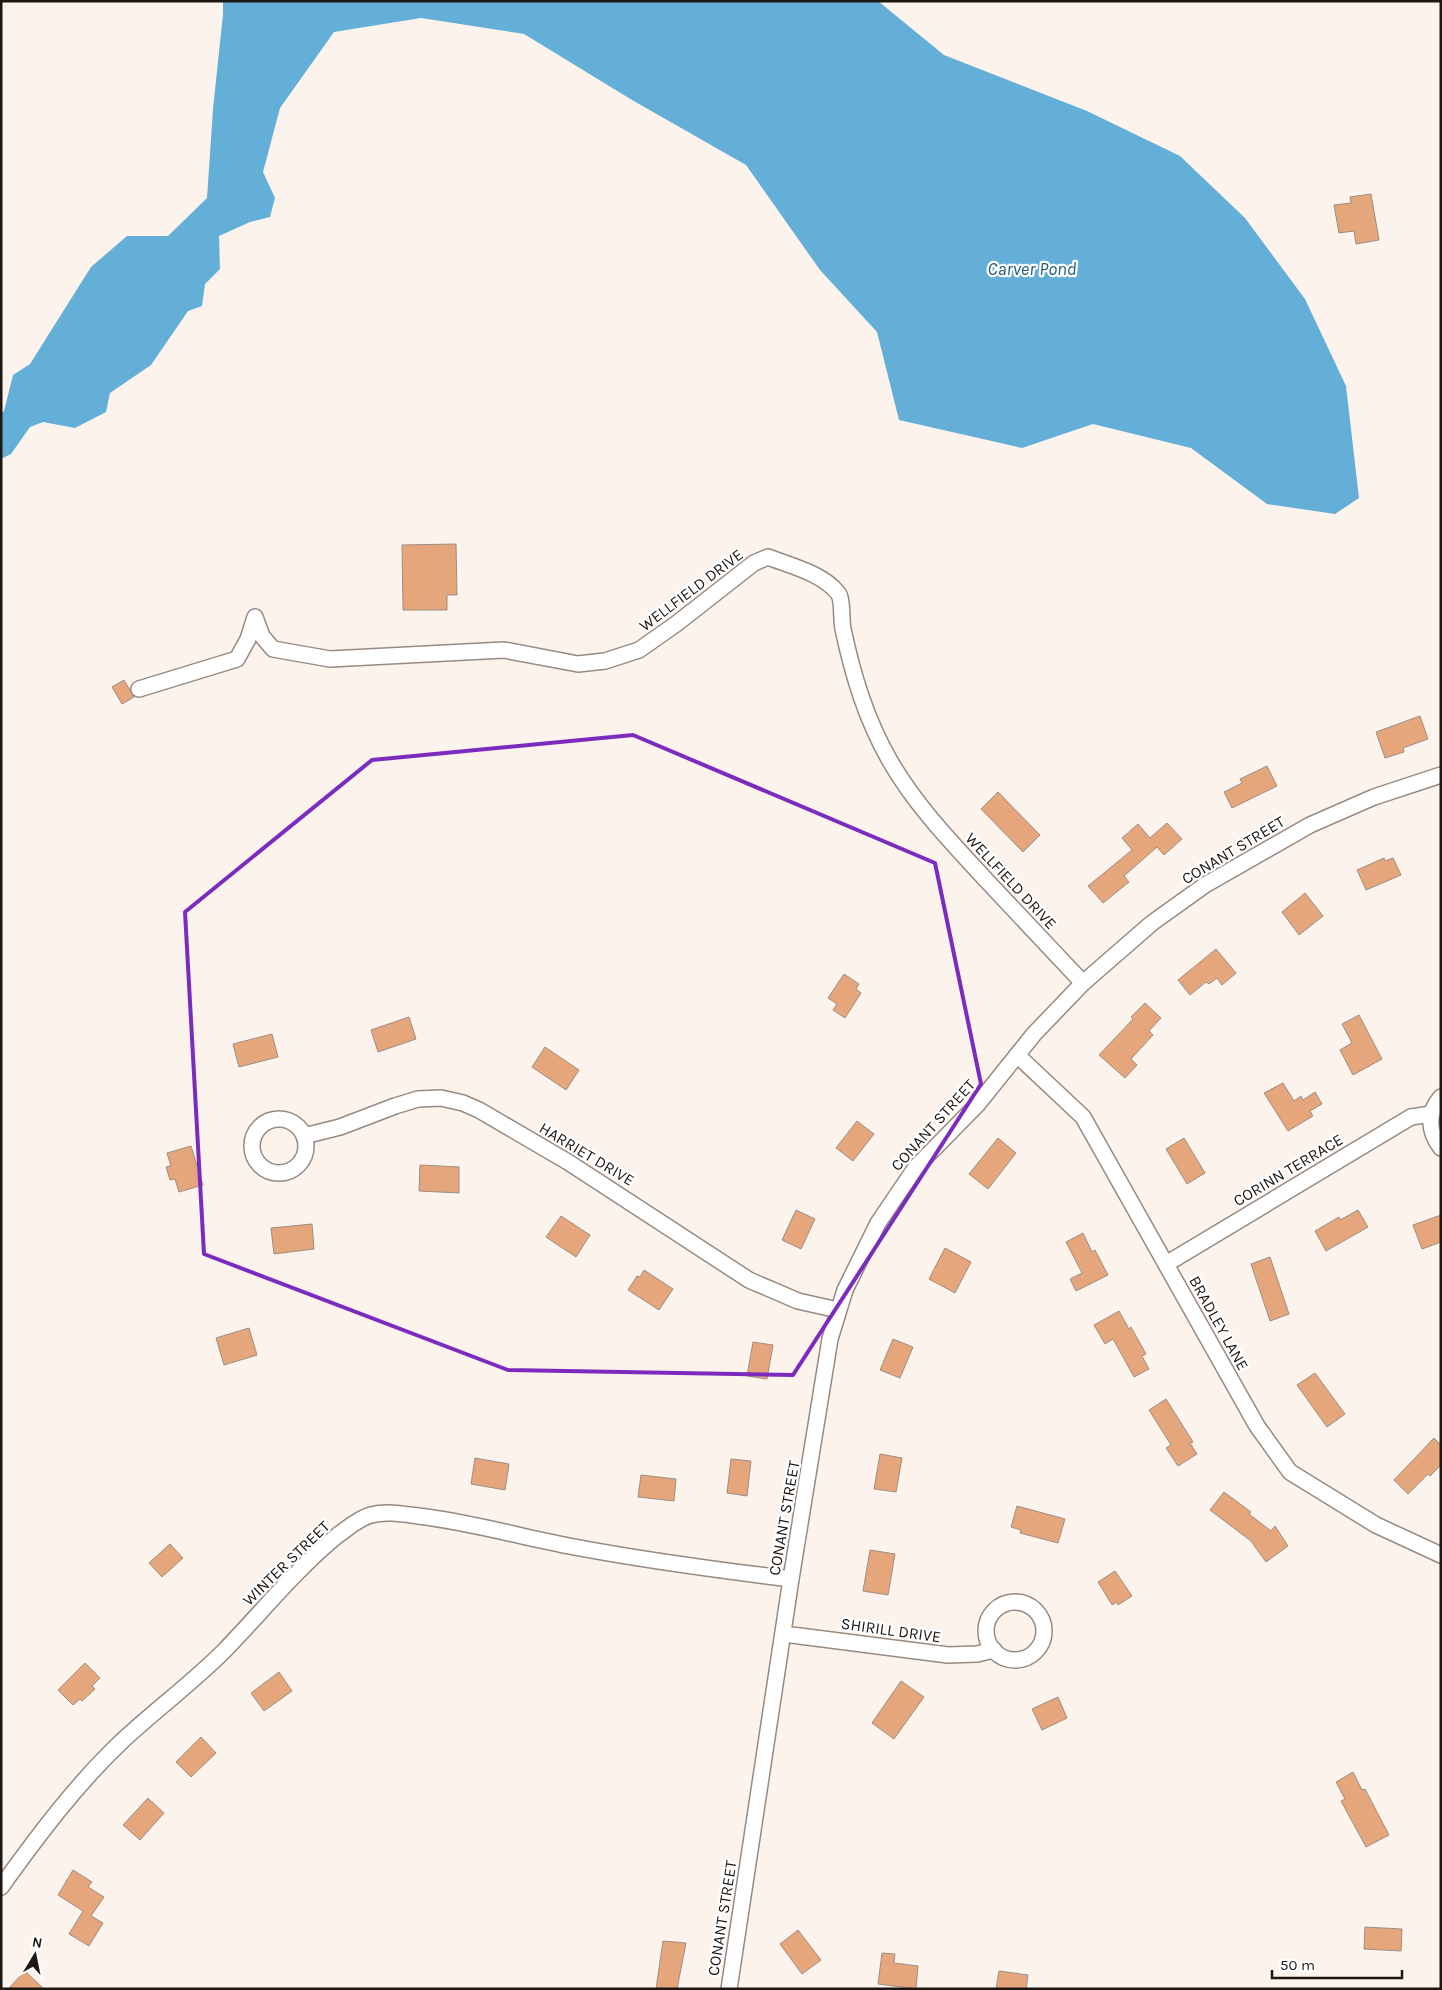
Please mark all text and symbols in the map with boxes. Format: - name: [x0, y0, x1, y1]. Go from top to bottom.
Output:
- water label: Carver Pond: [988, 258, 1077, 280]
- street label: WELLFIELD DRIVE: [635, 545, 747, 635]
- street label: CONANT STREET: [1178, 812, 1288, 888]
- street label: WELLFIELD DRIVE: [961, 829, 1061, 933]
- street label: CONANT STREET: [887, 1075, 979, 1175]
- street label: HARRIET DRIVE: [536, 1118, 638, 1190]
- street label: CORINN TERRACE: [1230, 1130, 1346, 1210]
- street label: BRADLEY LANE: [1185, 1272, 1253, 1374]
- street label: CONANT STREET: [765, 1459, 803, 1577]
- street label: WINTER STREET: [238, 1517, 334, 1609]
- street label: SHIRILL DRIVE: [840, 1614, 942, 1646]
- street label: CONANT STREET: [704, 1859, 740, 1977]
- north arrow: [10, 1930, 60, 1980]
- text: N: [31, 1933, 44, 1952]
- scale bar: [1272, 1948, 1402, 1980]
- text: 50 m: [1280, 1956, 1315, 1974]

